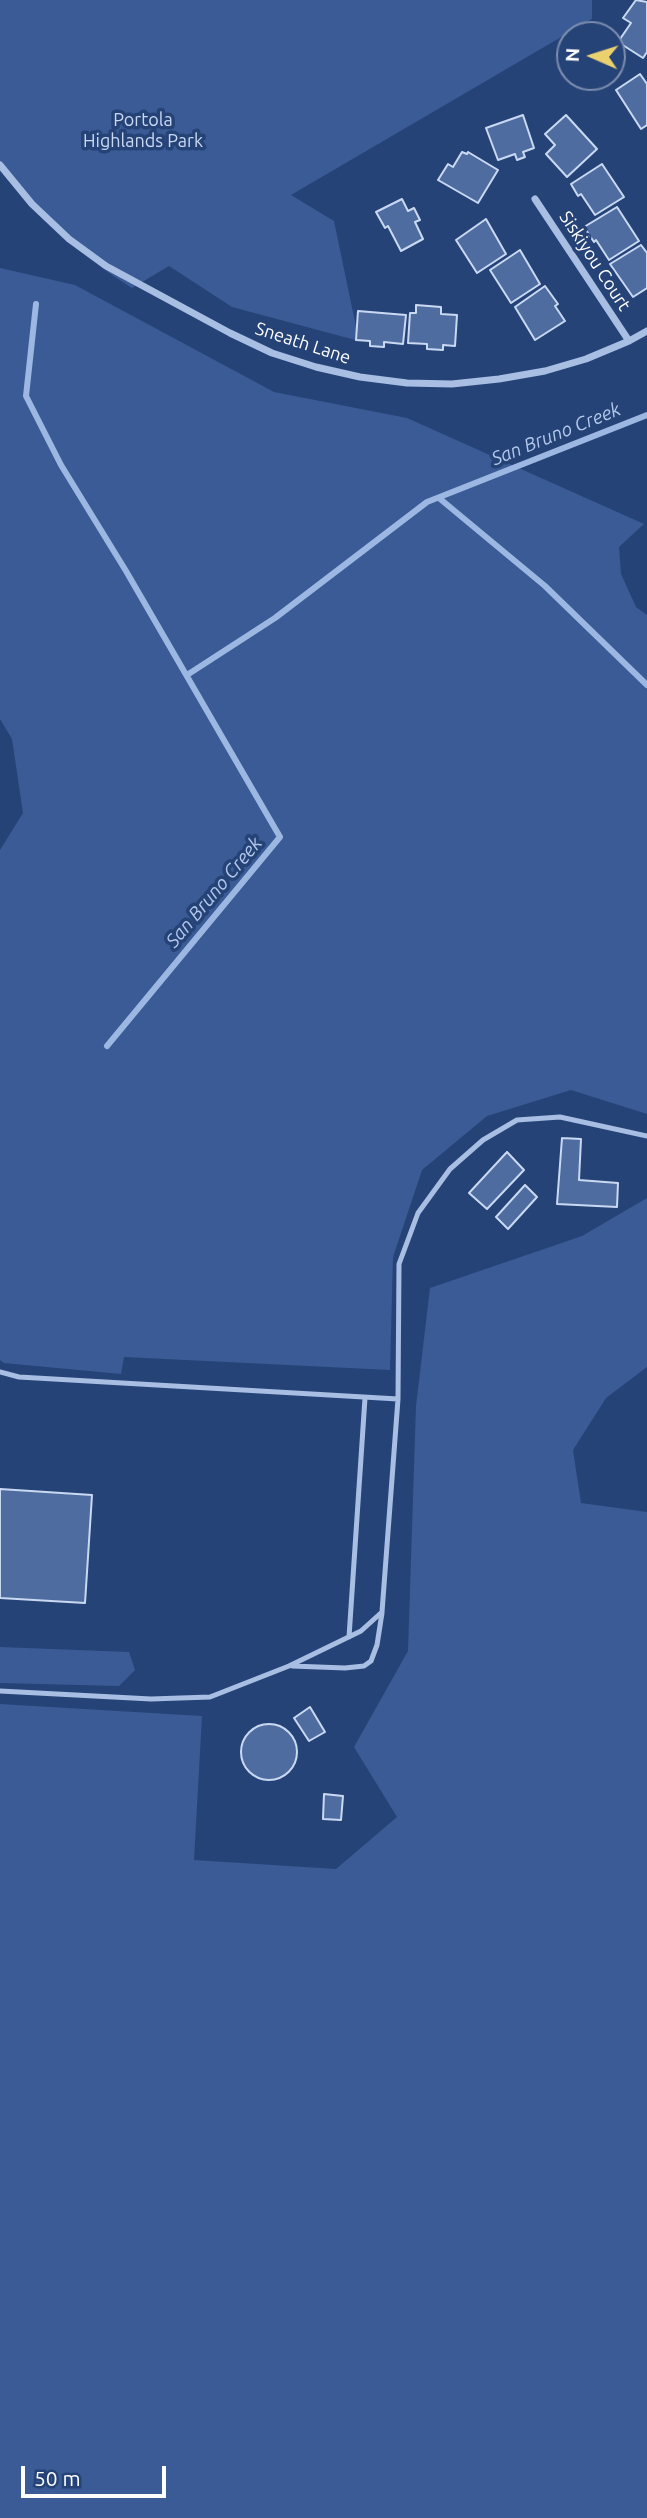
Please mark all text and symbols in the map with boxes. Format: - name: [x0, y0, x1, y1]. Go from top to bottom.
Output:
- north arrow: [556, 21, 626, 91]
- text: N: [561, 47, 583, 63]
- park label: Portola Highlands Park: [83, 109, 203, 152]
- street label: Siskiyou Court: [555, 207, 635, 315]
- street label: Sneath Lane: [253, 317, 353, 369]
- water label: San Bruno Creek: [488, 398, 624, 470]
- water label: San Bruno Creek: [161, 832, 267, 952]
- scale bar: [24, 2452, 170, 2496]
- text: 50 m: [34, 2466, 81, 2490]

